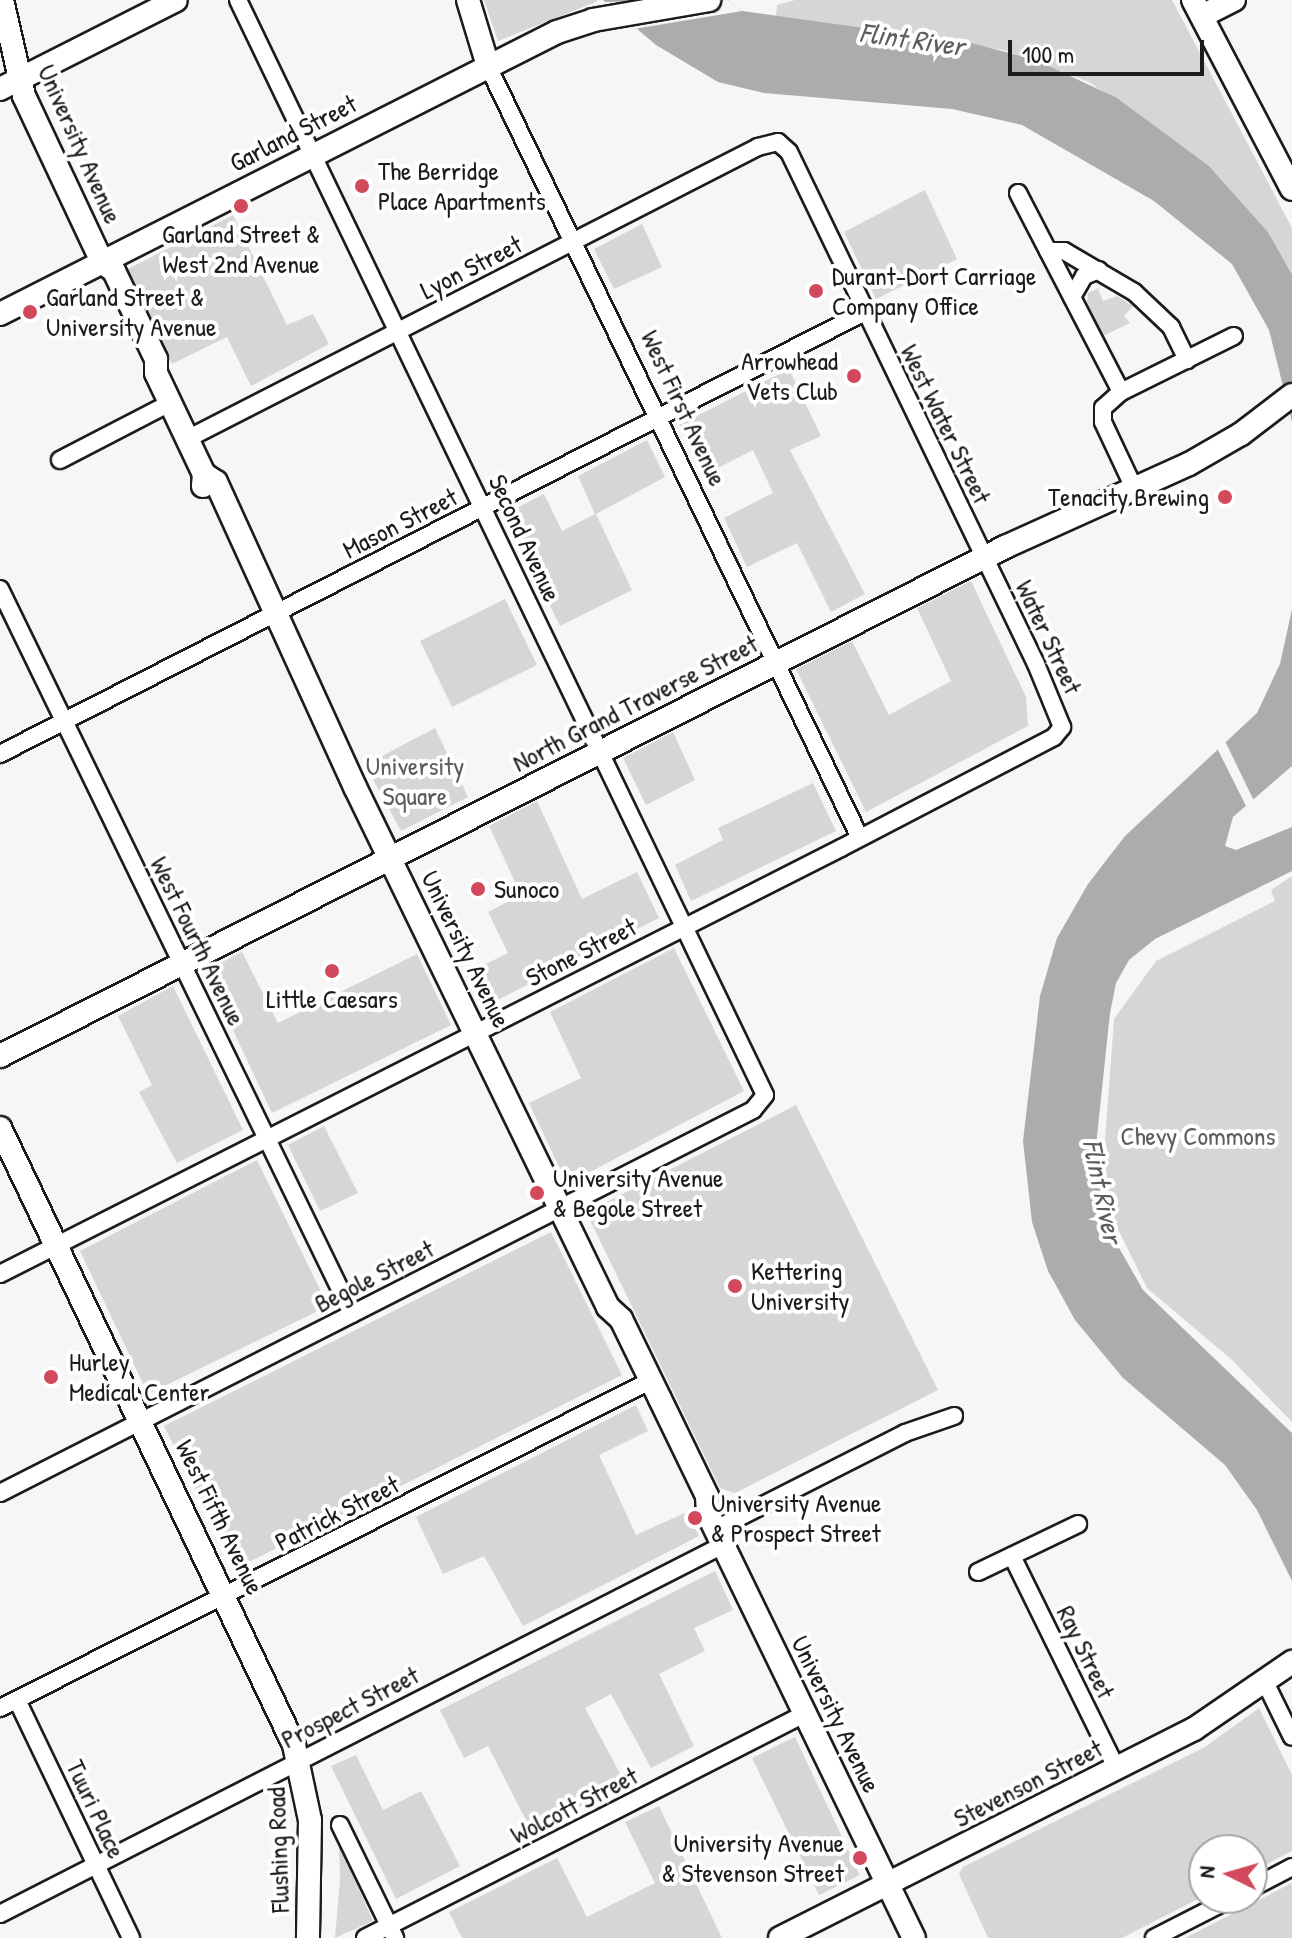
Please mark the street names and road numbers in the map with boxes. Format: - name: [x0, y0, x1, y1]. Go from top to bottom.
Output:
- street label: University Avenue: [31, 60, 129, 228]
- street label: Garland Street: [224, 88, 362, 178]
- street label: Lyon Street: [415, 228, 527, 306]
- street label: West First Avenue: [634, 325, 734, 491]
- street label: West Water Street: [894, 339, 998, 509]
- street label: Second Avenue: [482, 469, 568, 607]
- street label: Mason Street: [337, 481, 463, 565]
- street label: Water Street: [1009, 575, 1089, 699]
- street label: North Grand Traverse Street: [507, 628, 763, 778]
- street label: West Fourth Avenue: [144, 852, 252, 1030]
- street label: University Avenue: [415, 866, 517, 1032]
- street label: Stone Street: [520, 911, 642, 993]
- street label: Begole Street: [309, 1233, 439, 1319]
- street label: West Fifth Avenue: [169, 1435, 271, 1599]
- street label: Patrick Street: [270, 1468, 404, 1558]
- street label: Ray Street: [1050, 1600, 1122, 1704]
- street label: University Avenue: [785, 1631, 887, 1797]
- street label: Prospect Street: [276, 1659, 424, 1755]
- street label: Stevenson Street: [949, 1732, 1107, 1834]
- street label: Tuuri Place: [60, 1755, 132, 1863]
- street label: Wolcott Street: [505, 1760, 643, 1850]
- street label: Flushing Road: [260, 1787, 296, 1913]

